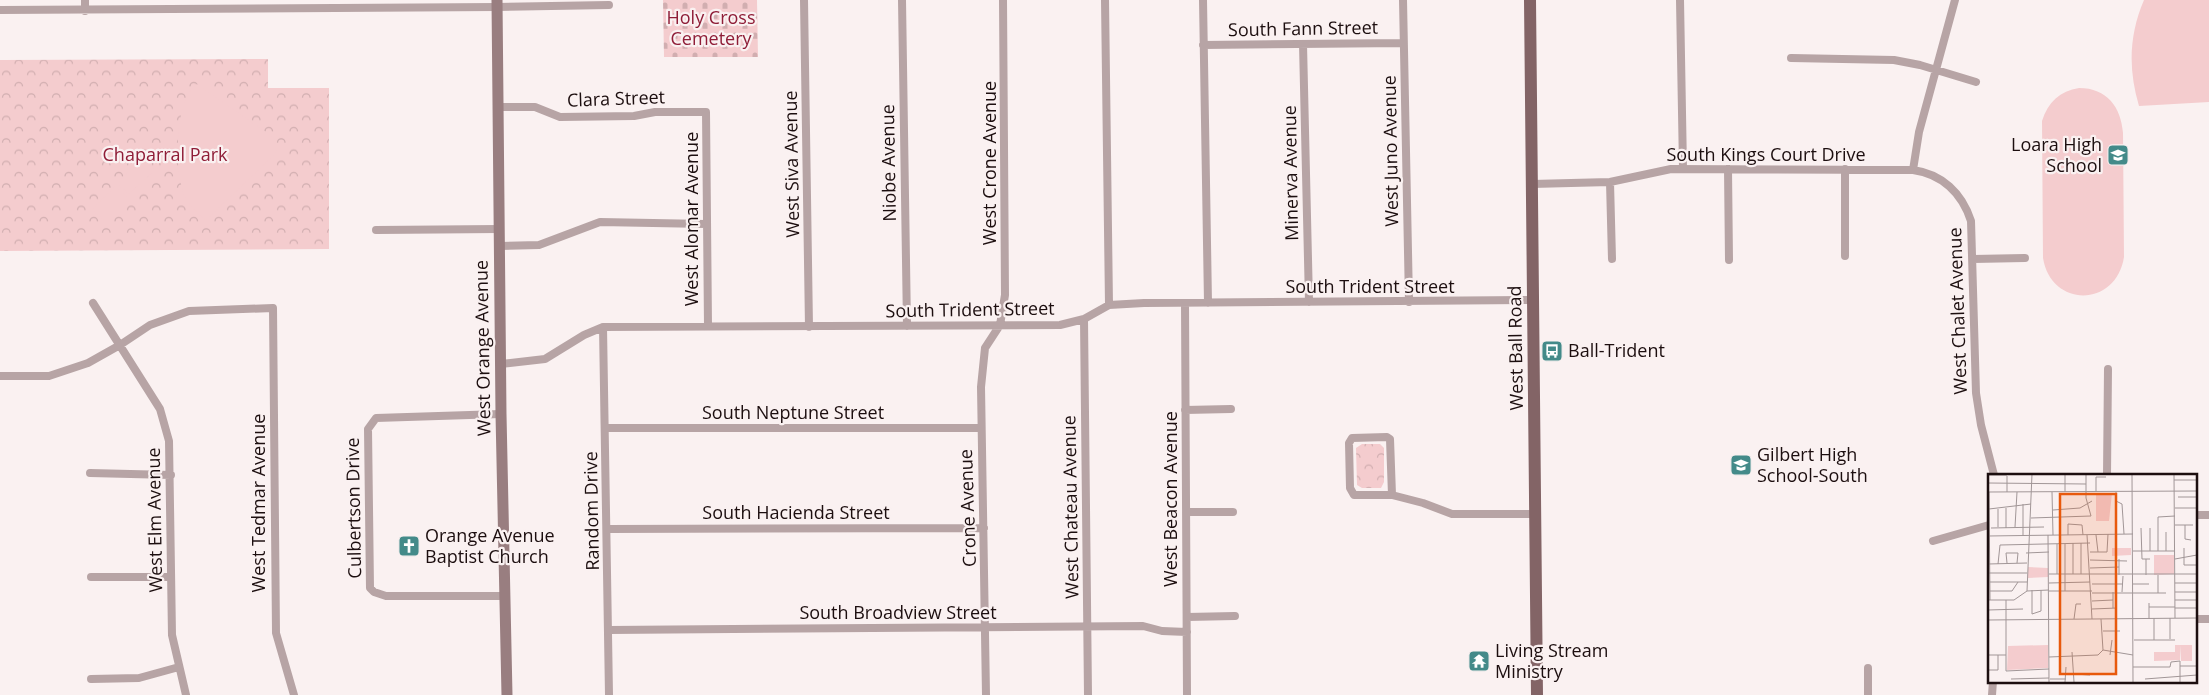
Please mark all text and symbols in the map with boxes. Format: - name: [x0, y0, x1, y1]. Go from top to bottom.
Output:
- park label: Holy Cross Cemetery: [666, 5, 756, 50]
- street label: South Fann Street: [1228, 15, 1378, 41]
- street label: West Juno Avenue: [1377, 75, 1403, 227]
- street label: West Crone Avenue: [977, 81, 1001, 245]
- street label: Clara Street: [566, 84, 665, 112]
- street label: West Siva Avenue: [778, 90, 804, 238]
- street label: Niobe Avenue: [875, 104, 901, 222]
- street label: Minerva Avenue: [1277, 105, 1303, 241]
- street label: West Alomar Avenue: [679, 132, 703, 306]
- place label: Loara High School: [2011, 132, 2102, 177]
- park label: Chaparral Park: [103, 142, 228, 166]
- street label: South Kings Court Drive: [1666, 142, 1866, 166]
- school or university icon: Loara High School: [2106, 143, 2130, 167]
- street label: West Chalet Avenue: [1942, 227, 1972, 395]
- street label: West Orange Avenue: [468, 260, 496, 436]
- street label: South Trident Street: [1285, 274, 1455, 298]
- street label: West Ball Road: [1502, 285, 1528, 411]
- street label: South Trident Street: [885, 296, 1055, 322]
- place label: Ball-Trident: [1568, 338, 1665, 362]
- bus stop icon: Ball-Trident: [1540, 339, 1564, 363]
- street label: South Neptune Street: [702, 400, 884, 424]
- street label: West Beacon Avenue: [1158, 411, 1182, 587]
- street label: West Tedmar Avenue: [246, 414, 270, 592]
- street label: West Chateau Avenue: [1056, 415, 1084, 599]
- street label: Culbertson Drive: [340, 437, 366, 579]
- place label: Gilbert High School-South: [1757, 442, 1868, 487]
- street label: West Elm Avenue: [141, 447, 167, 593]
- street label: Crone Avenue: [953, 449, 981, 567]
- street label: Random Drive: [578, 451, 604, 571]
- school or university icon: Gilbert High School-South: [1729, 453, 1753, 477]
- inset map: [1988, 474, 2196, 682]
- street label: South Hacienda Street: [702, 500, 890, 524]
- place label: Orange Avenue Baptist Church: [425, 523, 555, 568]
- church icon: Orange Avenue Baptist Church: [397, 534, 421, 558]
- street label: South Broadview Street: [799, 600, 997, 624]
- place label: Living Stream Ministry: [1495, 638, 1608, 683]
- temple icon: Living Stream Ministry: [1467, 649, 1491, 673]

